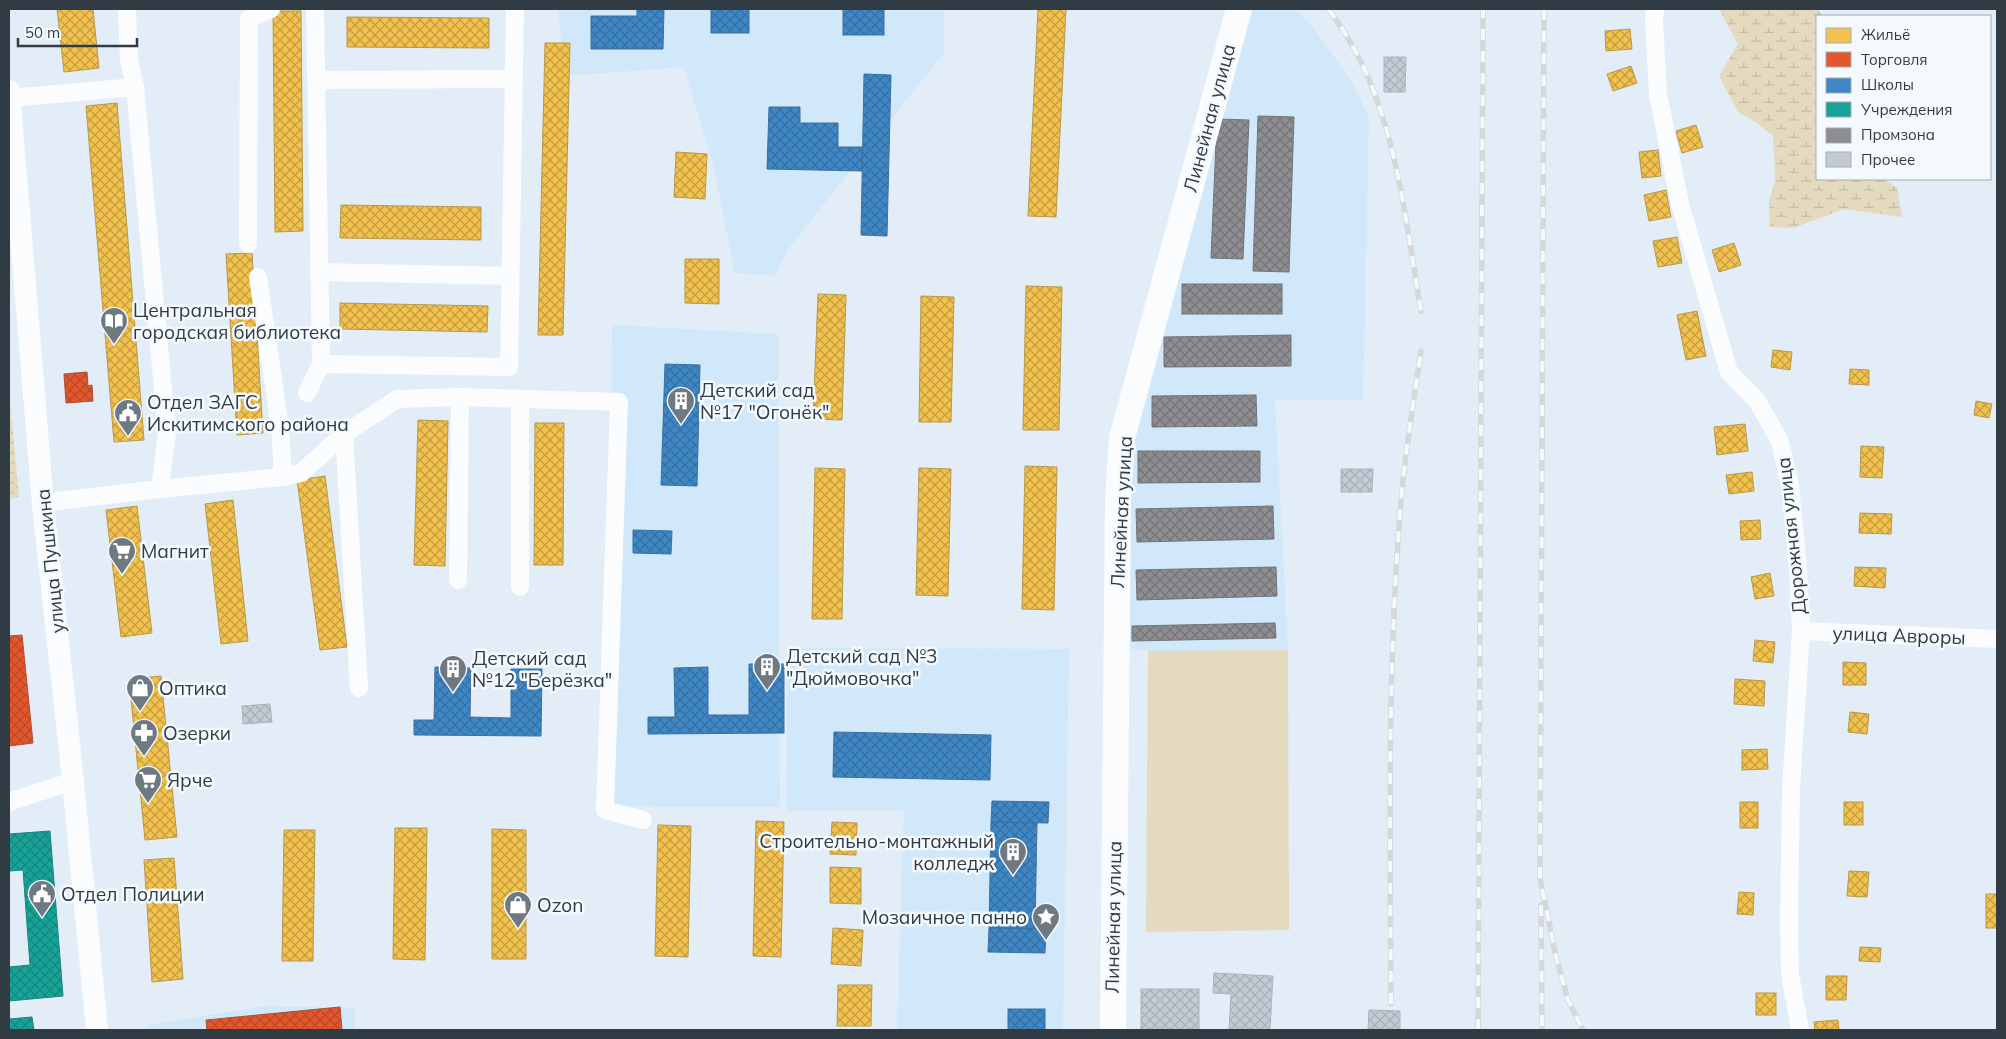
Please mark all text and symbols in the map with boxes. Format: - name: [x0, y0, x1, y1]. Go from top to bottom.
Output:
- scale bar: [18, 15, 136, 47]
- legend: [1816, 15, 1991, 180]
- text: 50 m: [25, 23, 60, 42]
- text: Жильё: [1861, 25, 1910, 44]
- street label: Линейная улица: [1178, 41, 1240, 195]
- text: Торговля: [1861, 50, 1928, 69]
- text: Школы: [1861, 75, 1914, 94]
- text: Учреждения: [1860, 100, 1953, 119]
- text: Промзона: [1861, 125, 1935, 144]
- text: Прочее: [1861, 150, 1915, 169]
- place label: Центральная городская библиотека: [133, 298, 341, 344]
- library icon: Центральная городская библиотека: [99, 306, 129, 345]
- place label: Детский сад №17 "Огонёк": [700, 378, 830, 424]
- building icon: Детский сад №17 "Огонёк": [666, 386, 696, 425]
- place label: Отдел ЗАГС Искитимского района: [147, 390, 349, 436]
- public building icon: Отдел ЗАГС Искитимского района: [113, 398, 143, 437]
- street label: Линейная улица: [1105, 435, 1137, 589]
- street label: Дорожная улица: [1771, 456, 1811, 616]
- street label: улица Пушкина: [30, 488, 70, 634]
- supermarket icon: Магнит: [107, 536, 137, 575]
- place label: Магнит: [141, 539, 209, 563]
- street label: улица Авроры: [1832, 621, 1966, 649]
- place label: Детский сад №3 "Дюймовочка": [786, 644, 938, 690]
- place label: Детский сад №12 "Берёзка": [472, 646, 612, 692]
- building icon: Детский сад №3 "Дюймовочка": [752, 652, 782, 691]
- building icon: Детский сад №12 "Берёзка": [438, 654, 468, 693]
- shop icon: Оптика: [125, 673, 155, 712]
- place label: Оптика: [159, 676, 227, 700]
- pharmacy icon: Озерки: [129, 718, 159, 757]
- place label: Озерки: [163, 721, 231, 745]
- supermarket icon: Ярче: [133, 765, 163, 804]
- place label: Ярче: [167, 768, 213, 792]
- place label: Строительно-монтажный колледж: [759, 829, 995, 875]
- building icon: Строительно-монтажный колледж: [998, 837, 1028, 876]
- street label: Линейная улица: [1100, 840, 1126, 994]
- public building icon: Отдел Полиции: [27, 879, 57, 918]
- place label: Отдел Полиции: [61, 882, 205, 906]
- shop icon: Ozon: [503, 890, 533, 929]
- place label: Ozon: [537, 893, 583, 917]
- place icon: Мозаичное панно: [1031, 902, 1061, 941]
- place label: Мозаичное панно: [862, 905, 1027, 929]

